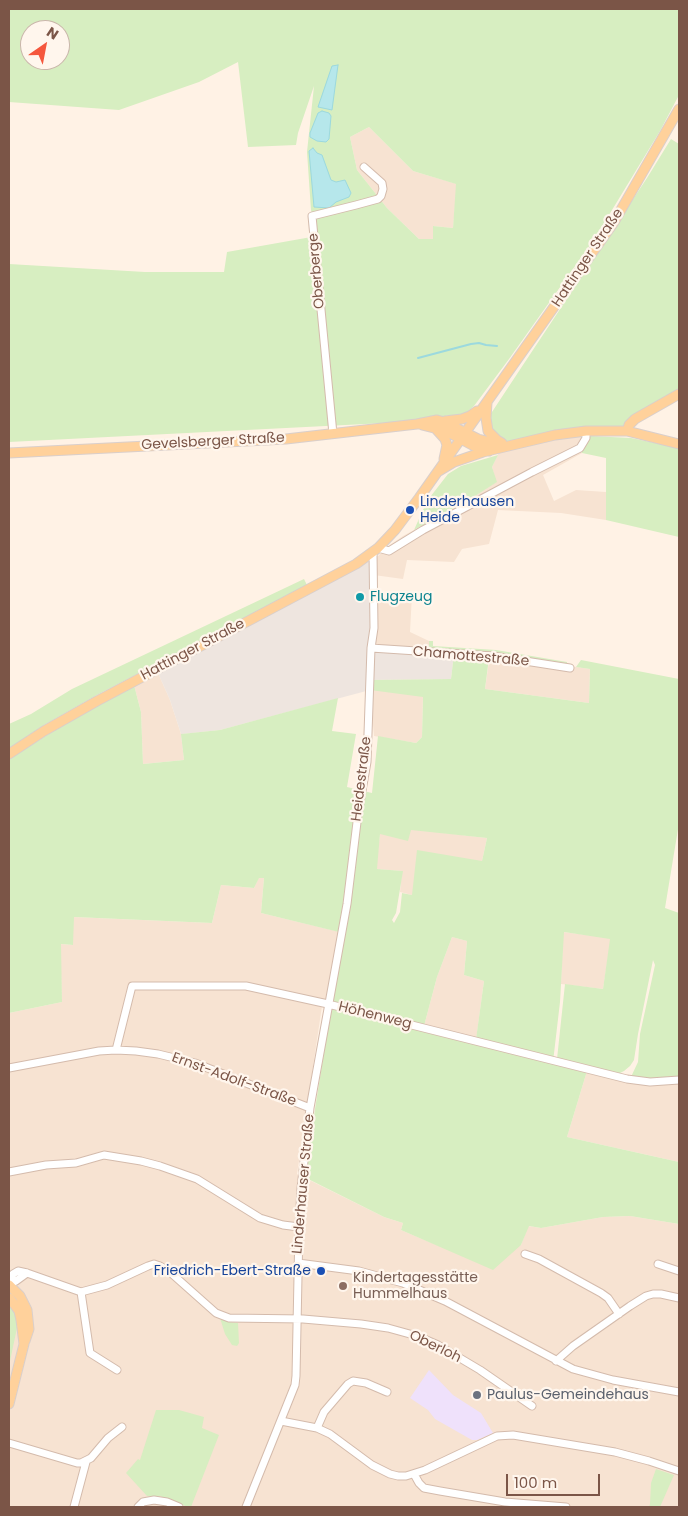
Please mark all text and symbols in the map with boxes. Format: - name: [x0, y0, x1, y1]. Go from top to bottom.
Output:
- north arrow: [20, 20, 70, 70]
- text: N: [43, 22, 62, 45]
- street label: Hattinger Straße: [549, 206, 627, 310]
- street label: Oberberge: [305, 232, 329, 310]
- street label: Gevelsberger Straße: [141, 430, 285, 454]
- place label: Linderhausen Heide: [420, 494, 514, 526]
- marker: Linderhausen Heide: [404, 504, 416, 516]
- place label: Flugzeug: [370, 589, 432, 605]
- marker: Flugzeug: [354, 591, 366, 603]
- street label: Hattinger Straße: [138, 616, 248, 684]
- street label: Chamottestraße: [412, 644, 530, 670]
- street label: Heidestraße: [348, 736, 376, 822]
- street label: Höhenweg: [337, 999, 413, 1033]
- street label: Ernst-Adolf-Straße: [169, 1050, 299, 1110]
- street label: Linderhauser Straße: [290, 1113, 318, 1255]
- place label: Friedrich-Ebert-Straße: [154, 1263, 311, 1279]
- marker: Friedrich-Ebert-Straße: [315, 1265, 327, 1277]
- place label: Kindertagesstätte Hummelhaus: [353, 1270, 478, 1302]
- marker: Kindertagesstätte Hummelhaus: [337, 1280, 349, 1292]
- street label: Oberloh: [406, 1327, 464, 1367]
- place label: Paulus-Gemeindehaus: [487, 1387, 649, 1403]
- marker: Paulus-Gemeindehaus: [471, 1389, 483, 1401]
- scale bar: [508, 1464, 602, 1496]
- text: 100 m: [514, 1472, 557, 1493]

